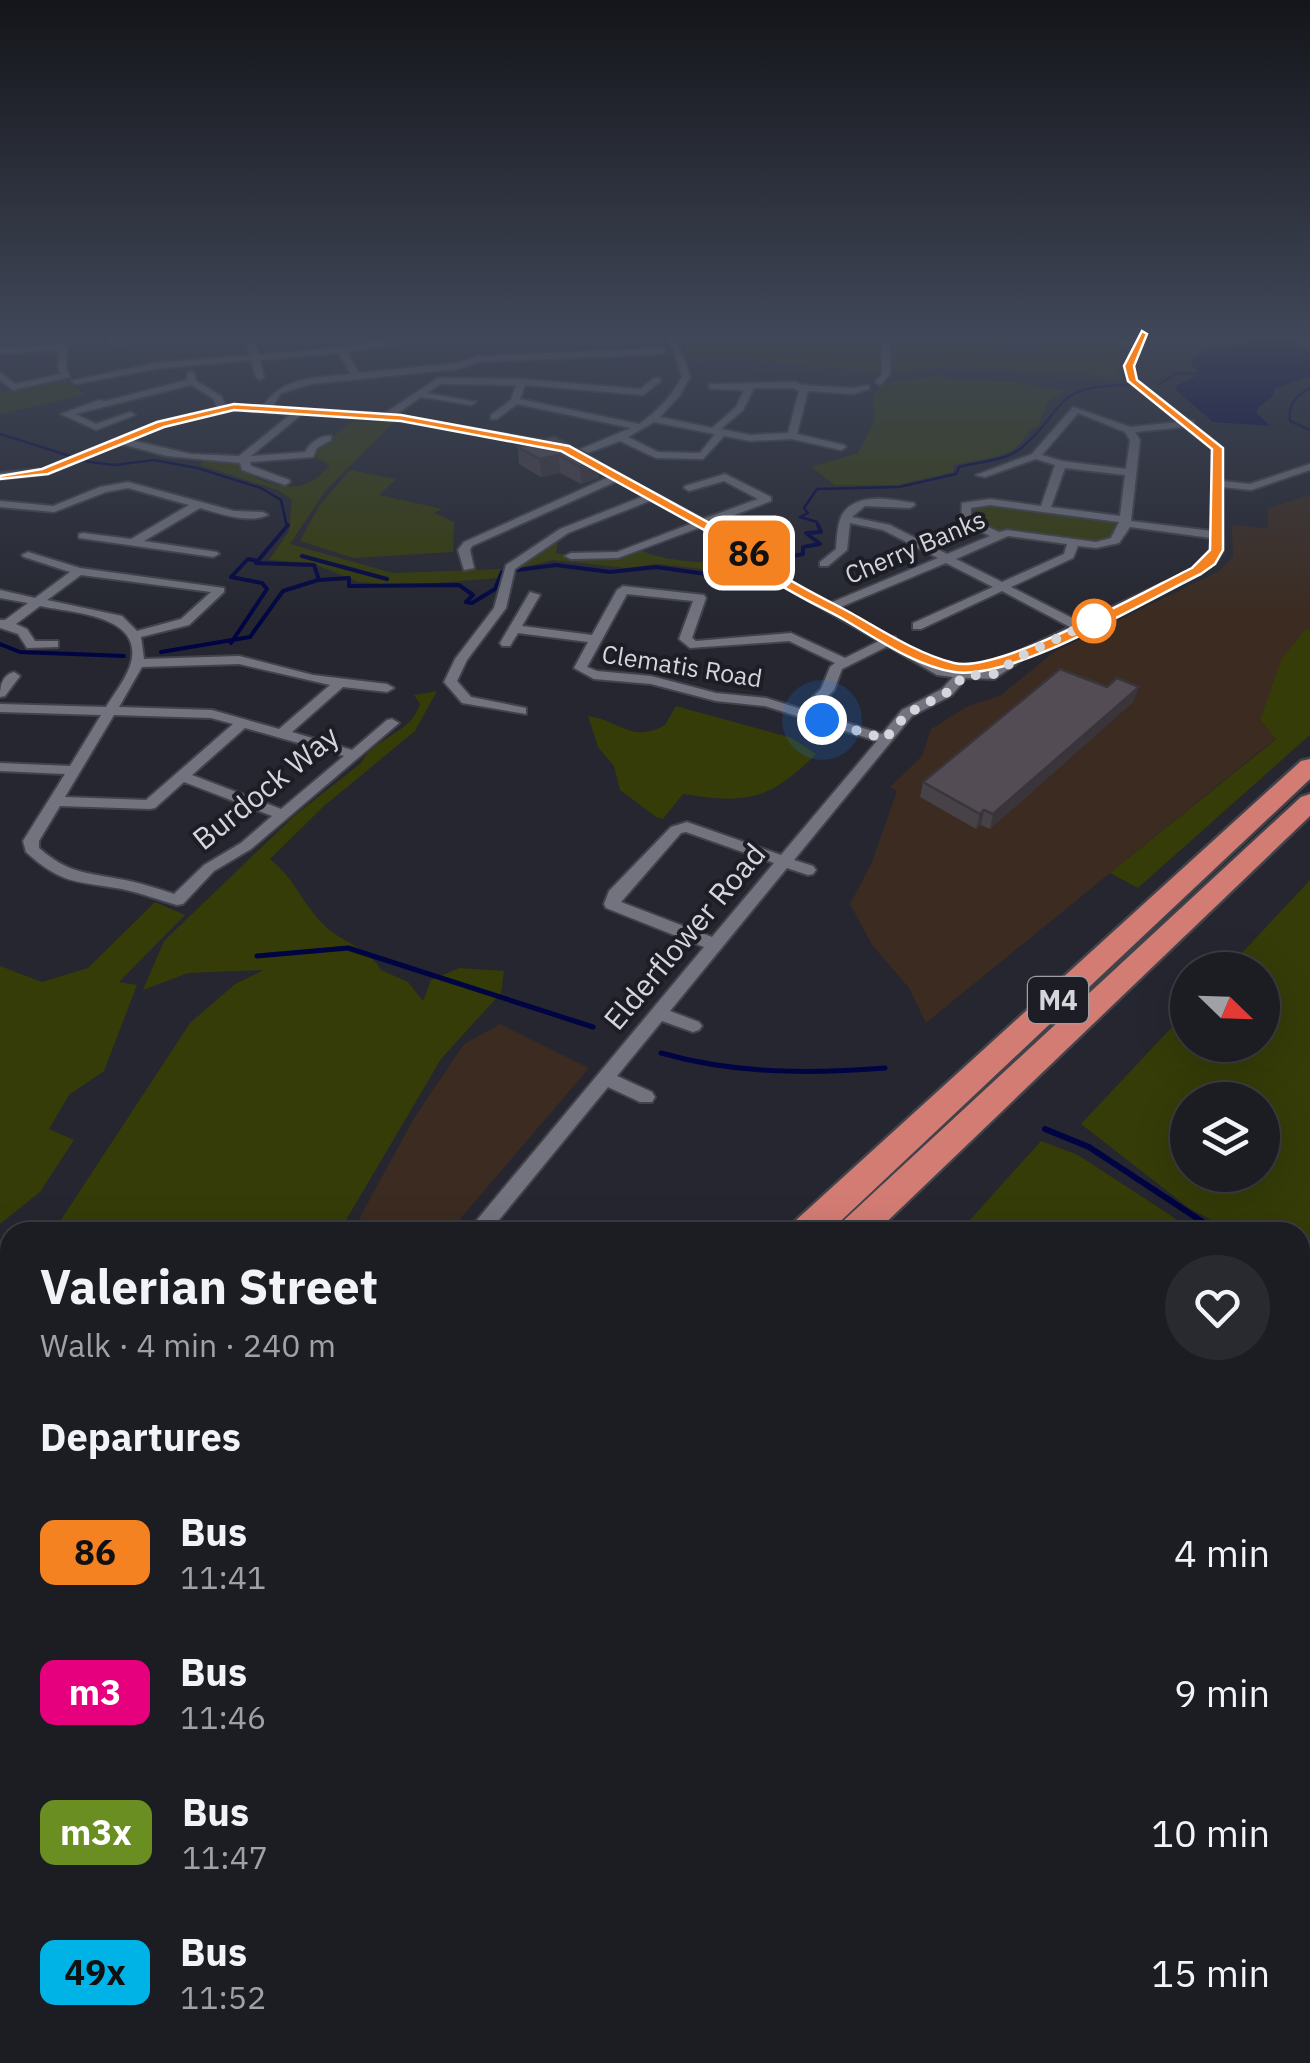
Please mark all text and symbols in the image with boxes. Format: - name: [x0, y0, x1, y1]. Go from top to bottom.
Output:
- street label: Cherry Banks: [840, 502, 990, 591]
- line badge: 86: [704, 520, 794, 586]
- text: 86: [728, 530, 770, 576]
- unlabelled marker: [1073, 600, 1115, 642]
- street label: Clematis Road: [600, 637, 765, 694]
- your location: [797, 695, 847, 745]
- street label: Burdock Way: [184, 716, 346, 858]
- street label: Elderflower Road: [594, 835, 773, 1037]
- north arrow: [1170, 952, 1280, 1062]
- map controls: [1170, 952, 1280, 1192]
- road number: M4: [1028, 977, 1088, 1023]
- button: layers: [1170, 1082, 1280, 1192]
- text: Valerian Street: [40, 1255, 378, 1317]
- button: heart: [1165, 1255, 1270, 1360]
- text: Walk · 4 min · 240 m: [40, 1324, 336, 1366]
- text: Departures: [40, 1412, 241, 1461]
- text: Bus: [180, 1507, 247, 1556]
- text: 4 min: [1174, 1528, 1270, 1577]
- text: 86: [74, 1529, 116, 1575]
- text: 11:41: [180, 1556, 266, 1598]
- text: Bus: [180, 1647, 247, 1696]
- text: 9 min: [1174, 1668, 1270, 1717]
- text: m3: [69, 1669, 121, 1715]
- text: 11:46: [180, 1696, 266, 1738]
- text: Bus: [182, 1787, 249, 1836]
- text: 10 min: [1151, 1808, 1270, 1857]
- text: m3x: [60, 1809, 132, 1855]
- text: 11:47: [182, 1836, 268, 1878]
- text: Bus: [180, 1927, 247, 1976]
- text: 15 min: [1151, 1948, 1270, 1997]
- text: 49x: [64, 1949, 126, 1995]
- text: 11:52: [180, 1976, 266, 2018]

